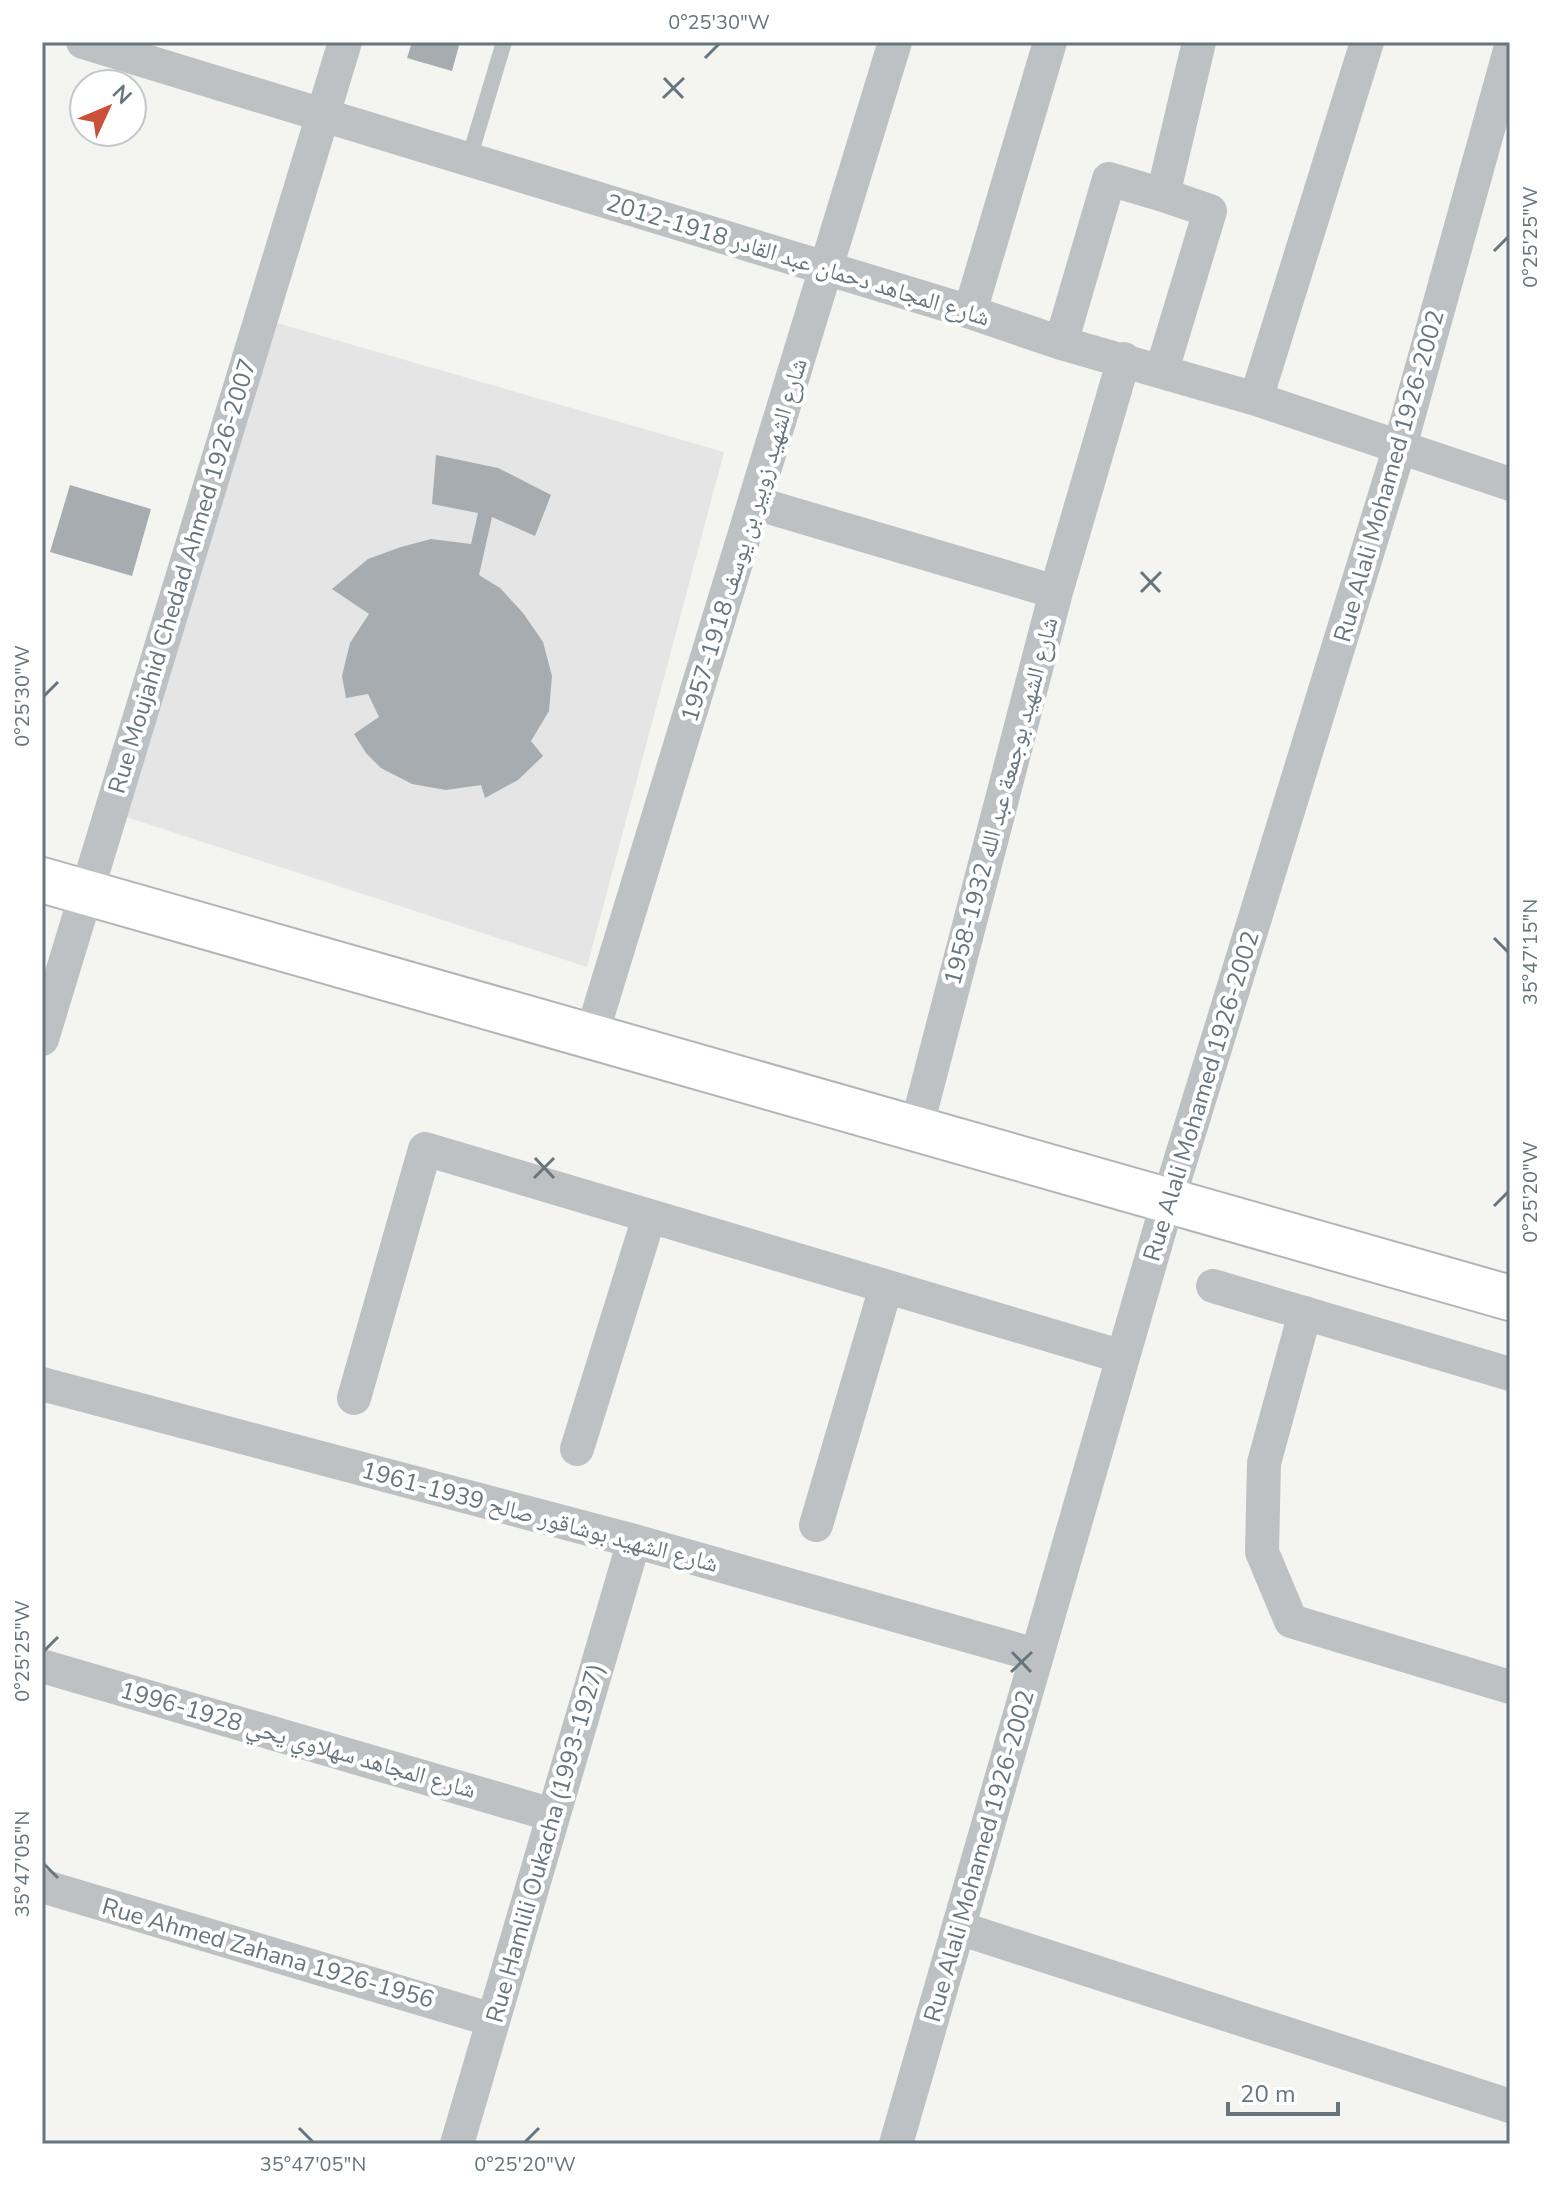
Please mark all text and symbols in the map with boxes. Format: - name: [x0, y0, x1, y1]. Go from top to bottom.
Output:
- text: 0°25'30"W: [668, 9, 770, 36]
- north arrow: [68, 68, 148, 148]
- text: N: [105, 78, 138, 111]
- street label: شارع المجاهد دحمان عبد القادر 1918-2012: [602, 186, 994, 334]
- text: 0°25'25"W: [1517, 186, 1544, 288]
- street label: Rue Alali Mohamed 1926-2002: [1326, 306, 1452, 646]
- street label: شارع الشهيد زوبير بن يوسف 1918-1957: [673, 354, 815, 726]
- street label: Rue Moujahid Chedad Ahmed 1926-2007: [100, 355, 264, 797]
- street label: شارع الشهيد بوجمعة عبد الله 1932-1958: [936, 614, 1066, 988]
- text: 0°25'30"W: [9, 645, 36, 747]
- text: 35°47'15"N: [1517, 899, 1544, 1005]
- street label: Rue Alali Mohamed 1926-2002: [1135, 927, 1267, 1265]
- text: 0°25'20"W: [1517, 1141, 1544, 1243]
- street label: شارع الشهيد بوشاقور صالح 1939-1961: [358, 1454, 722, 1580]
- text: 0°25'25"W: [9, 1600, 36, 1702]
- street label: Rue Hamlili Oukacha (1993-1927): [478, 1660, 612, 2026]
- street label: شارع المجاهد سهلاوي يحي 1928-1996: [116, 1674, 479, 1809]
- street label: Rue Alali Mohamed 1926-2002: [916, 1686, 1042, 2026]
- text: 35°47'05"N: [9, 1811, 36, 1917]
- street label: Rue Ahmed Zahana 1926-1956: [98, 1890, 438, 2016]
- scale bar: [1228, 2066, 1338, 2116]
- text: 20 m: [1240, 2078, 1296, 2110]
- text: 35°47'05"N: [260, 2151, 366, 2178]
- text: 0°25'20"W: [474, 2151, 576, 2178]

